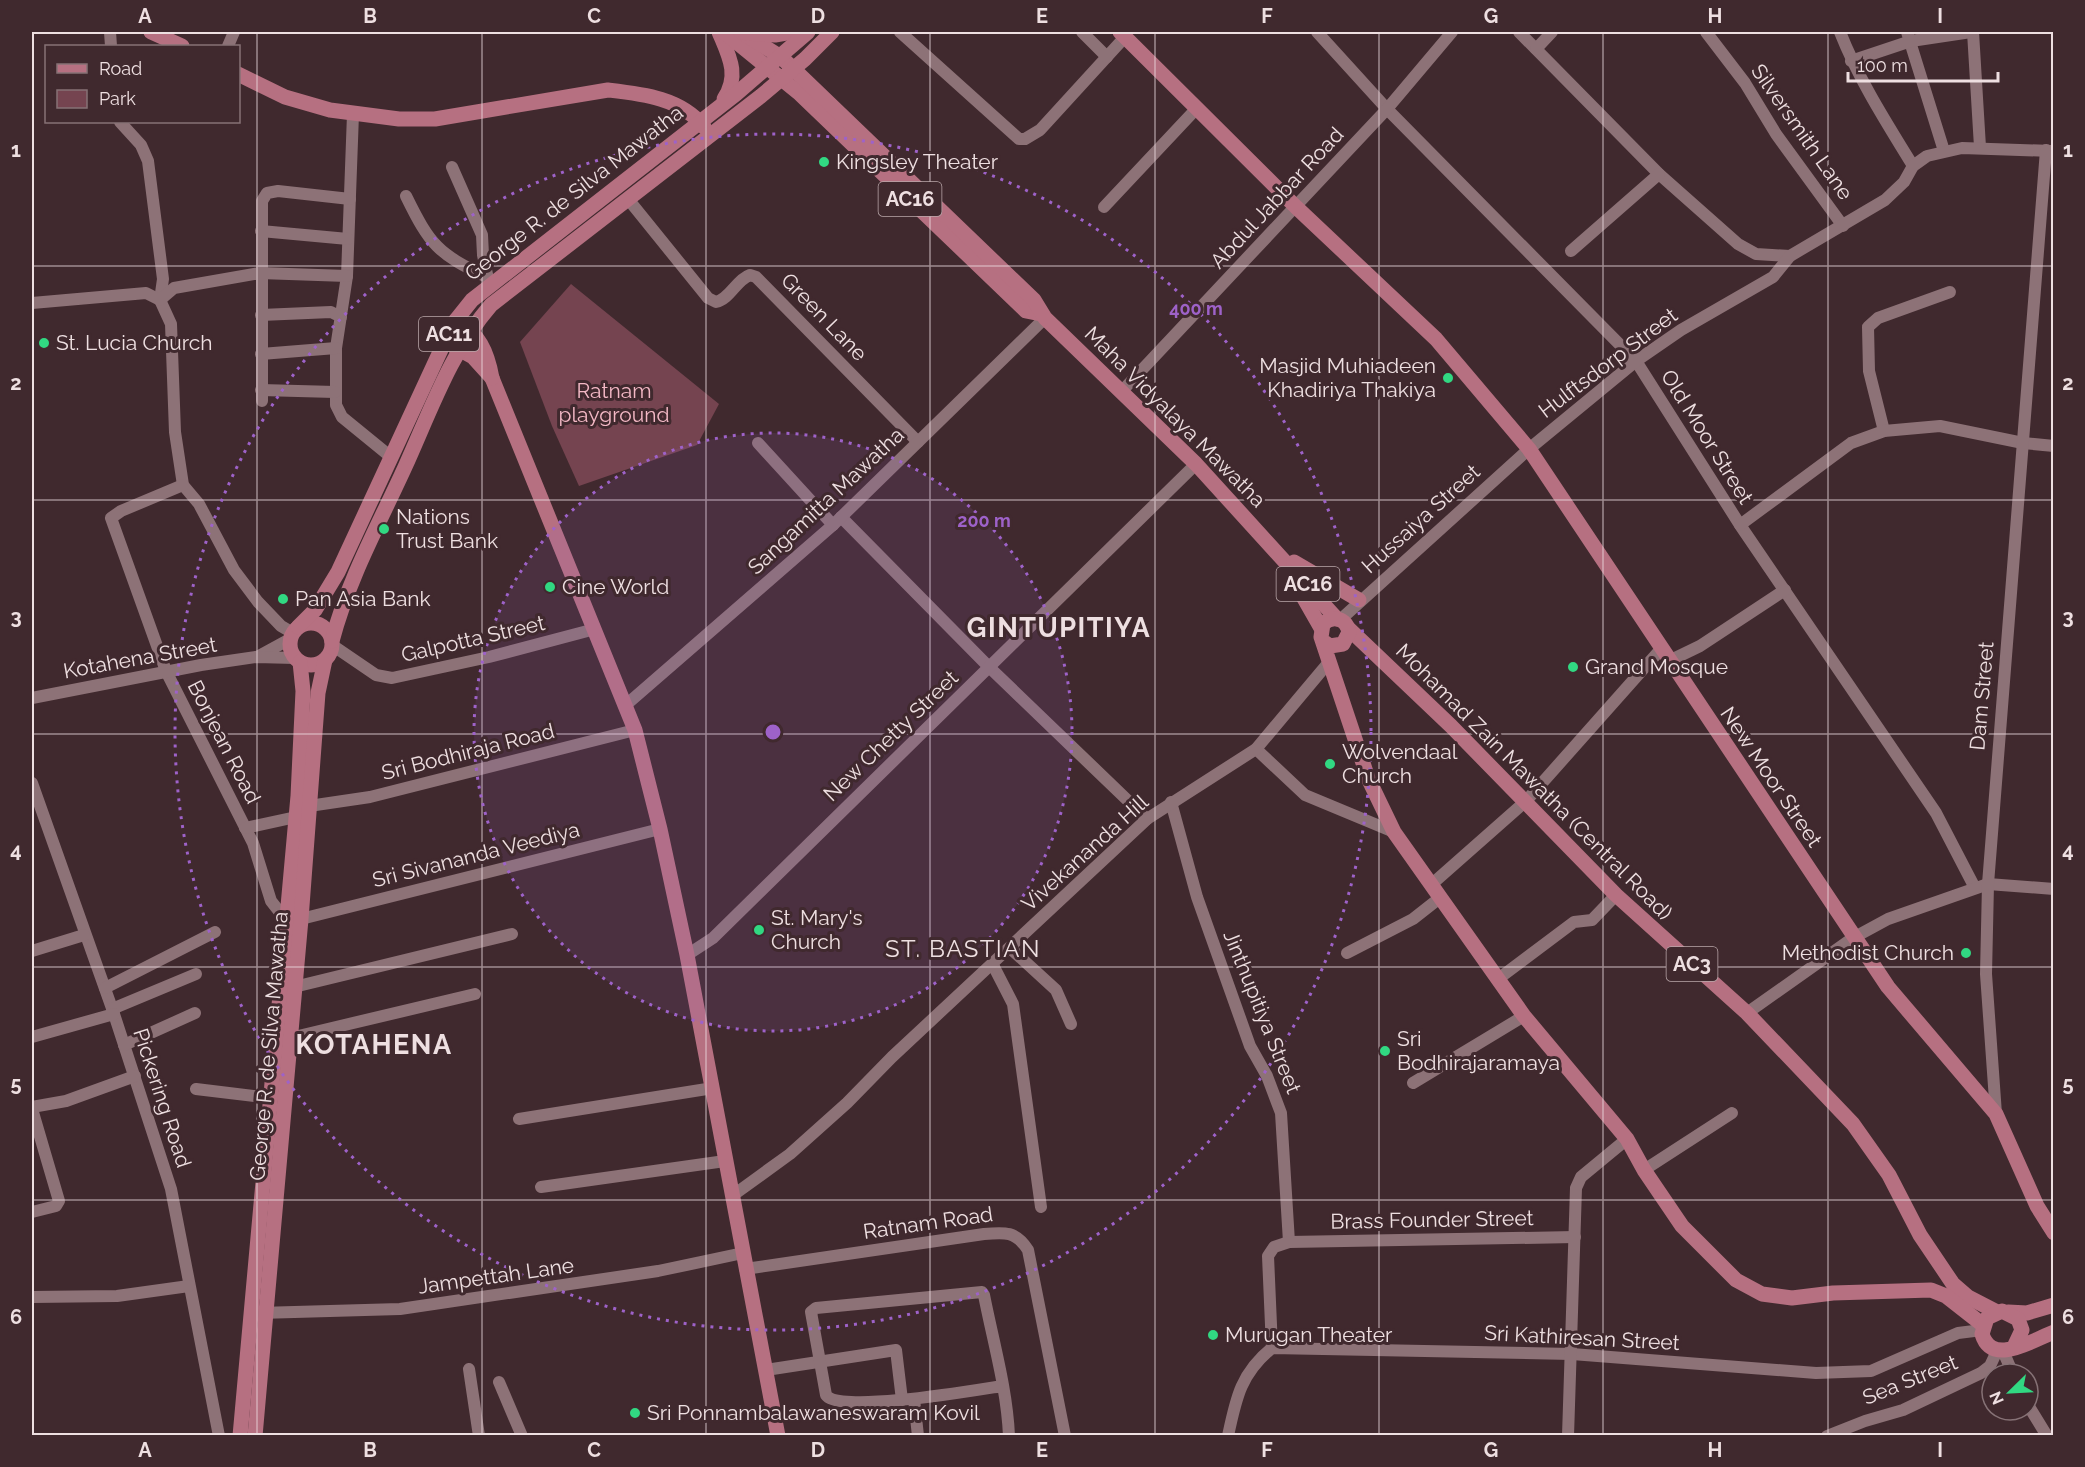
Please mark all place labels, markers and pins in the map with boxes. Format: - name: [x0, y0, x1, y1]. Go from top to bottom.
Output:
- place label: Kingsley Theater: [836, 149, 999, 174]
- marker: Kingsley Theater: [817, 155, 831, 169]
- place label: St. Lucia Church: [56, 330, 212, 355]
- marker: St. Lucia Church: [37, 336, 51, 350]
- place label: Masjid Muhiadeen Khadiriya Thakiya: [1259, 353, 1436, 402]
- marker: Masjid Muhiadeen Khadiriya Thakiya: [1441, 371, 1455, 385]
- place label: Nations Trust Bank: [396, 504, 498, 553]
- marker: Nations Trust Bank: [377, 522, 391, 536]
- place label: Cine World: [562, 574, 669, 599]
- marker: Cine World: [543, 580, 557, 594]
- place label: Pan Asia Bank: [295, 586, 431, 611]
- marker: Pan Asia Bank: [276, 592, 290, 606]
- place label: Grand Mosque: [1585, 654, 1728, 679]
- marker: Grand Mosque: [1566, 660, 1580, 674]
- centre of rings: [763, 722, 783, 742]
- place label: Wolvendaal Church: [1342, 739, 1458, 788]
- marker: Wolvendaal Church: [1323, 757, 1337, 771]
- place label: St. Mary's Church: [771, 905, 863, 954]
- marker: St. Mary's Church: [752, 923, 766, 937]
- place label: Methodist Church: [1782, 940, 1954, 965]
- marker: Methodist Church: [1959, 946, 1973, 960]
- place label: Sri Bodhirajaramaya: [1397, 1026, 1560, 1075]
- marker: Sri Bodhirajaramaya: [1378, 1044, 1392, 1058]
- place label: Murugan Theater: [1225, 1322, 1393, 1347]
- marker: Murugan Theater: [1206, 1328, 1220, 1342]
- place label: Sri Ponnambalawaneswaram Kovil: [647, 1400, 980, 1425]
- marker: Sri Ponnambalawaneswaram Kovil: [628, 1406, 642, 1420]

